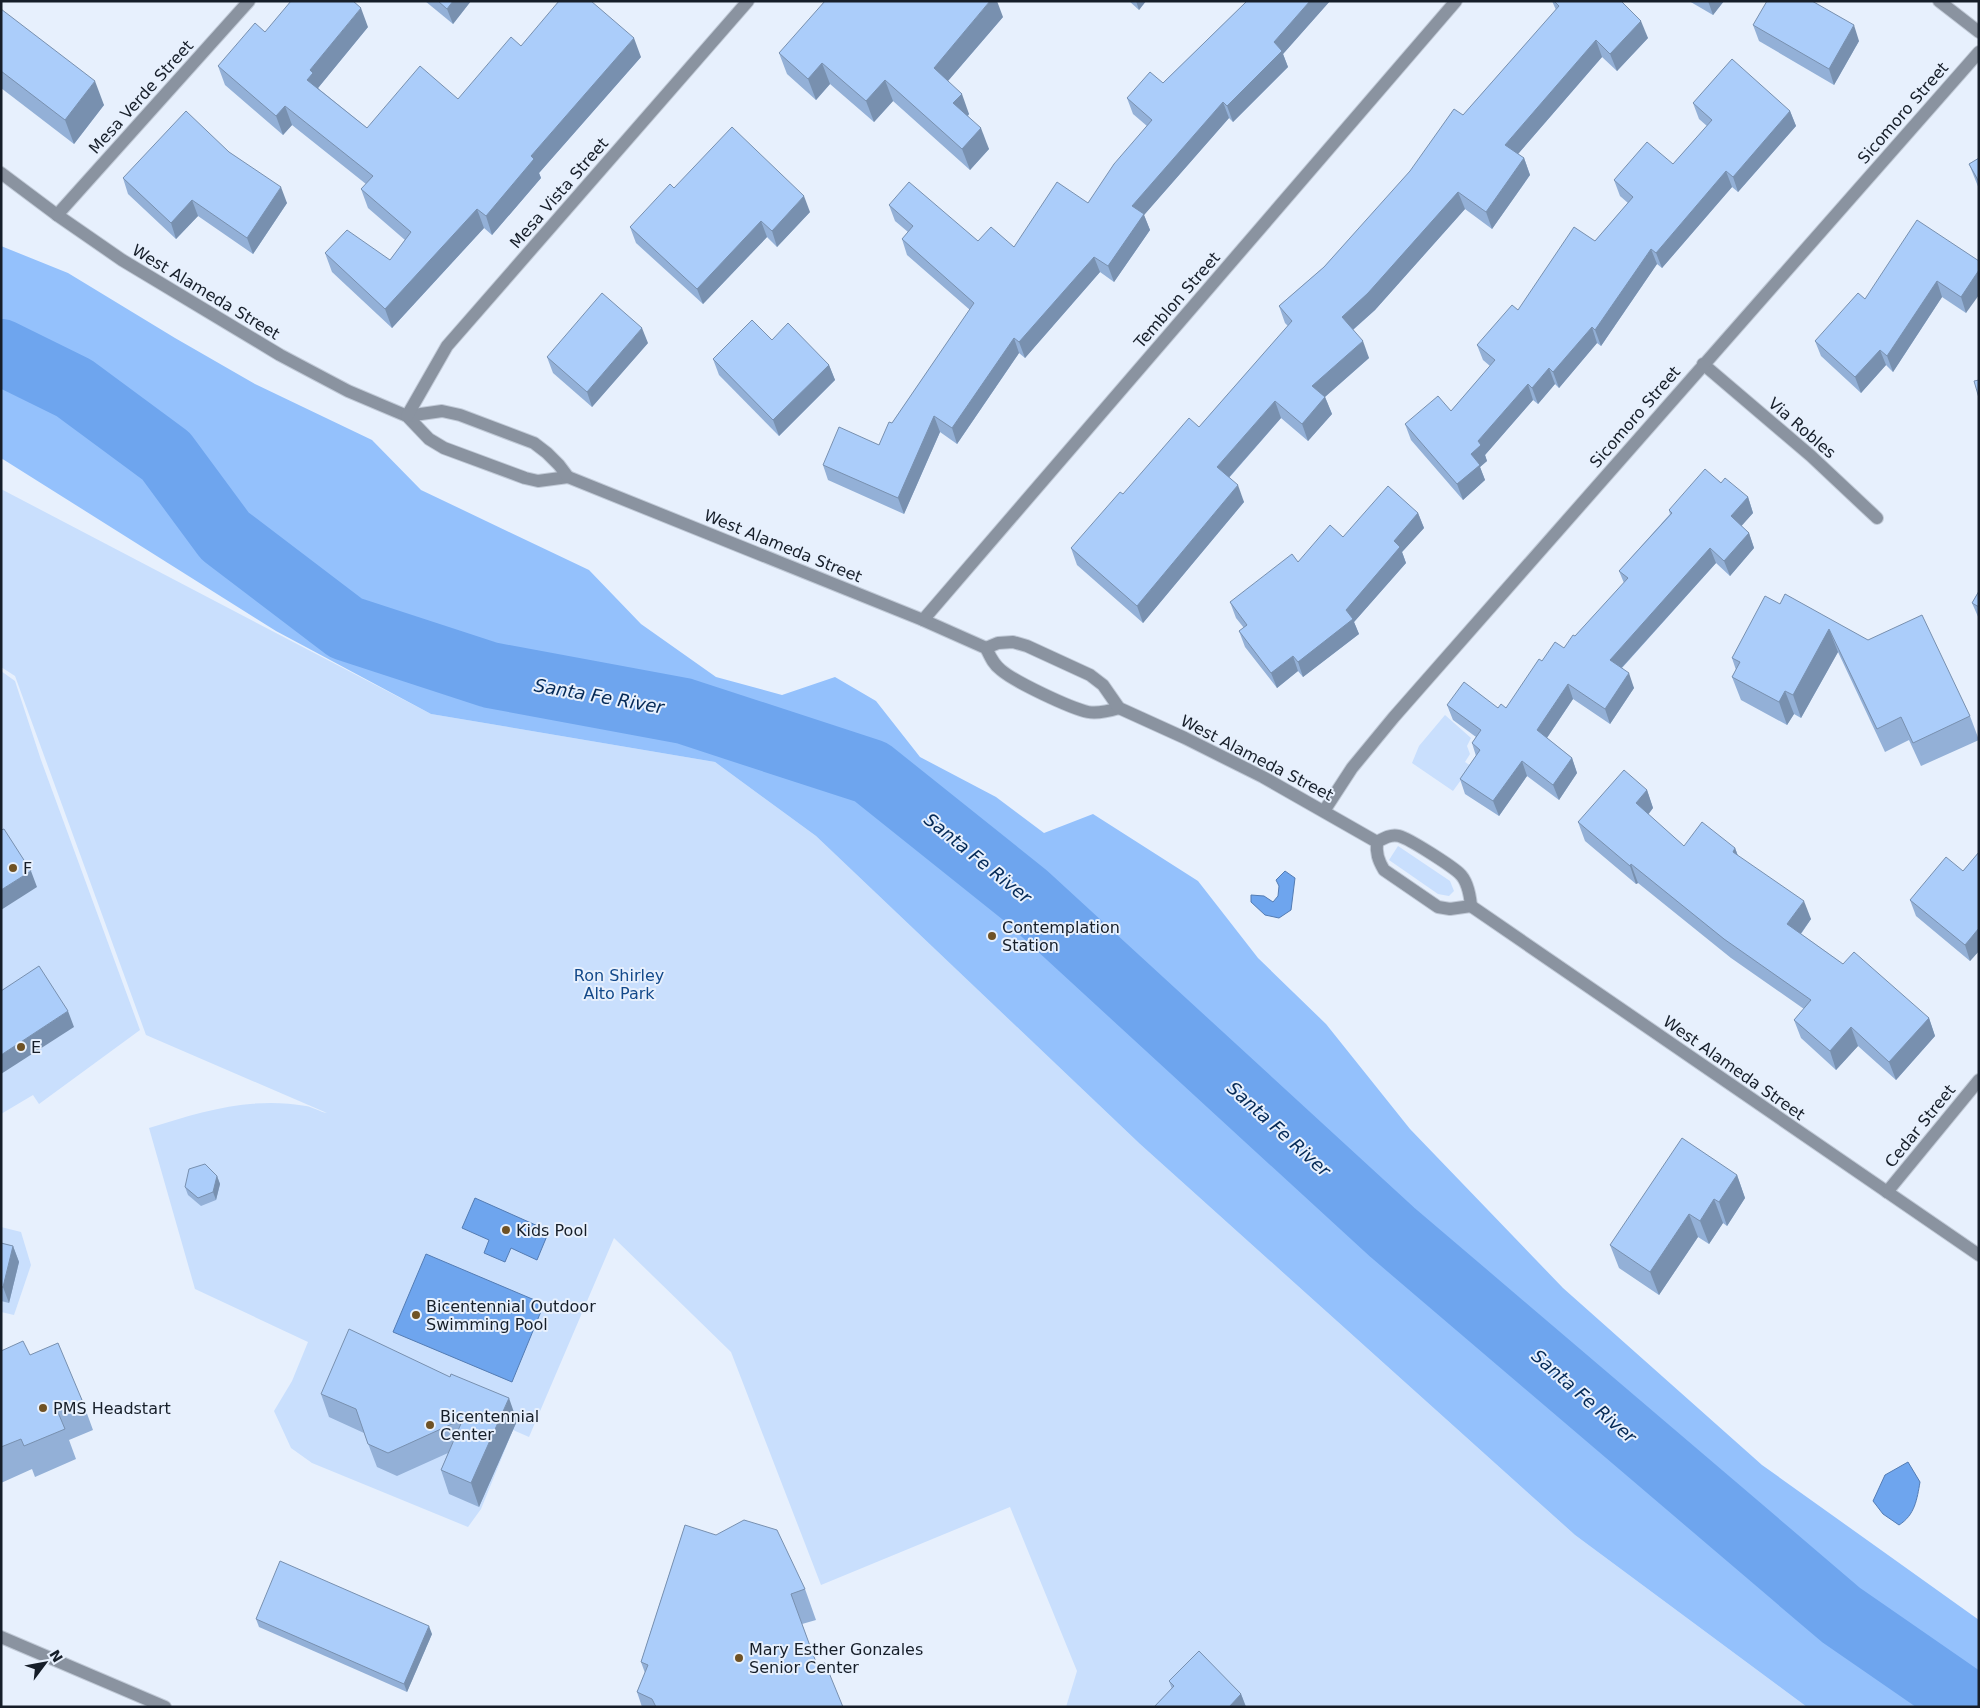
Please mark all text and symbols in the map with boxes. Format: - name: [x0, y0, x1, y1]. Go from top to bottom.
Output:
- street label: Mesa Verde Street: [85, 36, 197, 158]
- street label: Sicomoro Street: [1854, 58, 1952, 168]
- street label: Mesa Vista Street: [506, 134, 612, 252]
- street label: West Alameda Street: [129, 240, 283, 344]
- street label: Temblon Street: [1130, 248, 1224, 353]
- street label: Sicomoro Street: [1586, 362, 1684, 472]
- street label: Via Robles: [1764, 394, 1840, 462]
- street label: West Alameda Street: [701, 506, 865, 586]
- water label: Santa Fe River: [532, 674, 667, 718]
- street label: West Alameda Street: [1178, 711, 1336, 805]
- water label: Santa Fe River: [920, 808, 1037, 909]
- place label: F: [23, 859, 32, 878]
- marker: F: [7, 862, 19, 874]
- place label: Contemplation Station: [1002, 918, 1120, 955]
- marker: Contemplation Station: [986, 930, 998, 942]
- park label: Ron Shirley Alto Park: [574, 966, 664, 1003]
- street label: West Alameda Street: [1659, 1012, 1809, 1124]
- place label: E: [31, 1038, 41, 1057]
- marker: E: [15, 1041, 27, 1053]
- water label: Santa Fe River: [1223, 1077, 1336, 1182]
- street label: Cedar Street: [1881, 1081, 1959, 1171]
- place label: Kids Pool: [516, 1221, 588, 1240]
- marker: Kids Pool: [500, 1224, 512, 1236]
- place label: Bicentennial Outdoor Swimming Pool: [426, 1297, 596, 1334]
- marker: Bicentennial Outdoor Swimming Pool: [410, 1309, 422, 1321]
- water label: Santa Fe River: [1528, 1345, 1642, 1448]
- place label: PMS Headstart: [53, 1399, 171, 1418]
- marker: PMS Headstart: [37, 1402, 49, 1414]
- place label: Bicentennial Center: [440, 1407, 539, 1444]
- marker: Bicentennial Center: [424, 1419, 436, 1431]
- north arrow: [20, 1638, 70, 1688]
- place label: Mary Esther Gonzales Senior Center: [749, 1640, 923, 1677]
- text: N: [46, 1647, 66, 1665]
- marker: Mary Esther Gonzales Senior Center: [733, 1652, 745, 1664]

